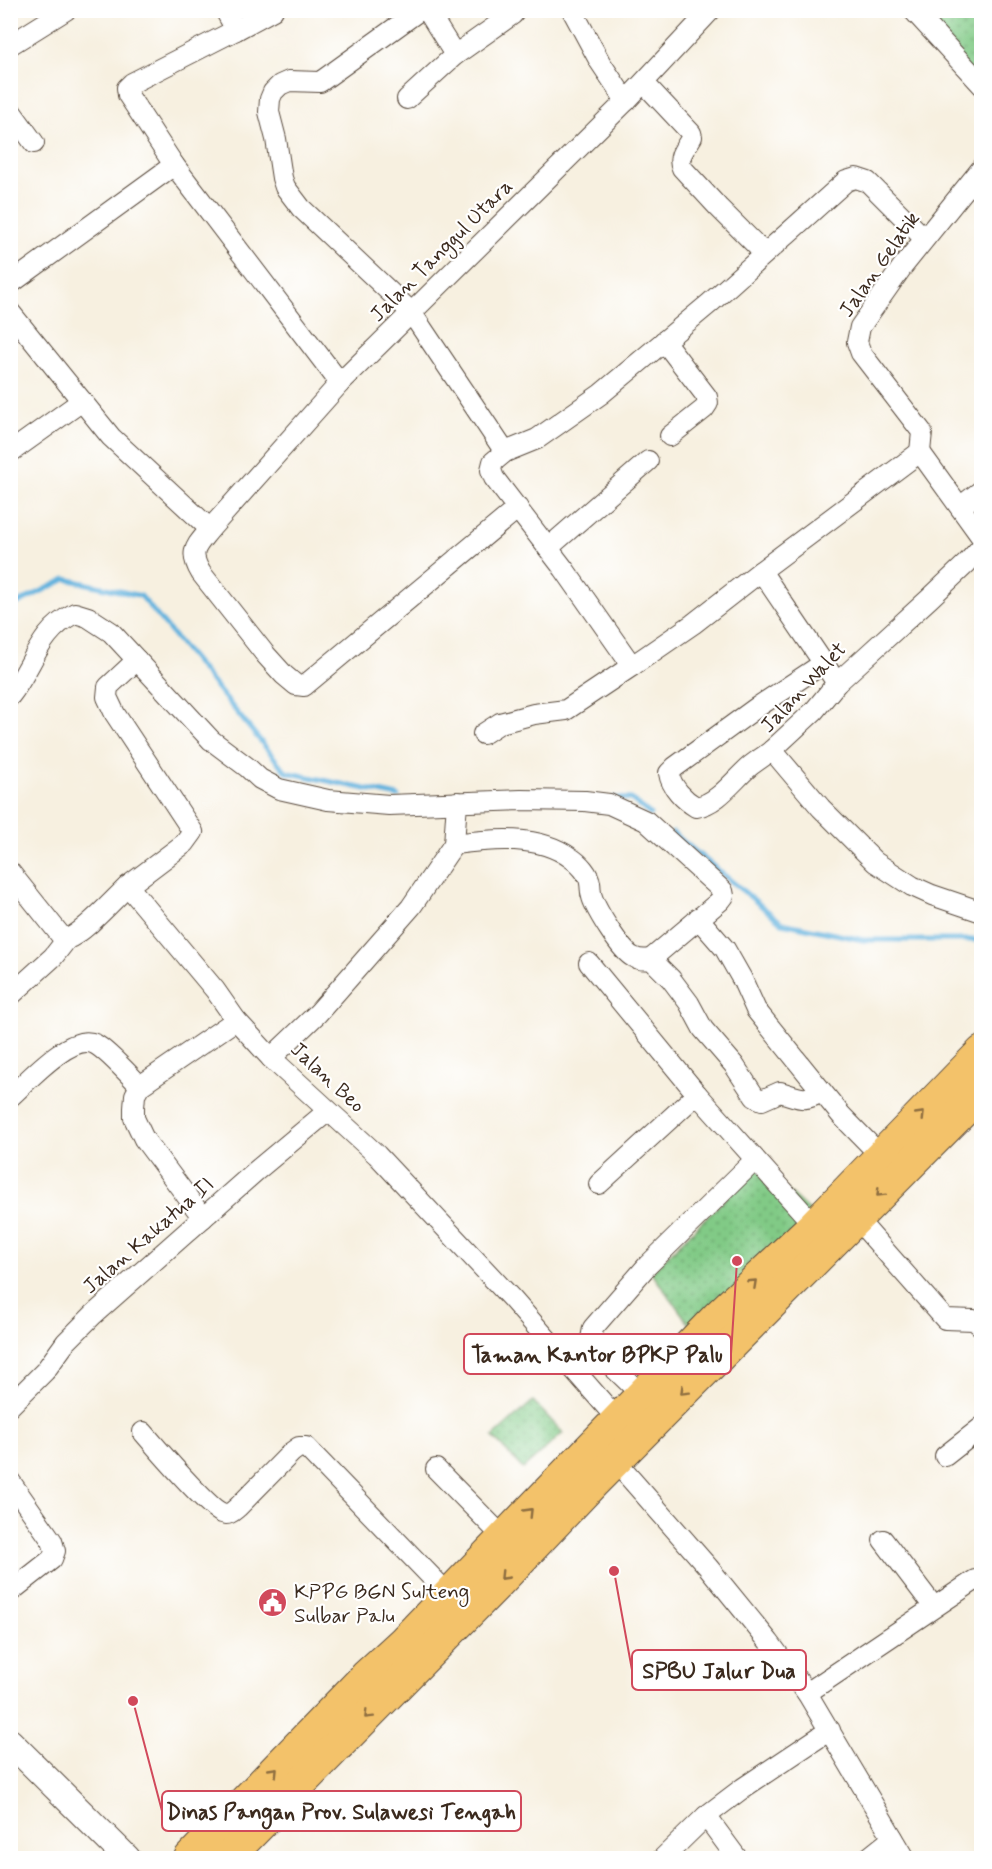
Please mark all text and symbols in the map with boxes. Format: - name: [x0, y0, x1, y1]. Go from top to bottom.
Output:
- street label: Jalan Tanggul Utara: [364, 173, 520, 329]
- street label: Jalan Gelatik: [833, 206, 927, 323]
- street label: Jalan Walet: [754, 636, 853, 739]
- street label: Jalan Beo: [284, 1036, 371, 1120]
- one-way arrow: [913, 1112, 924, 1123]
- street label: Jalan Kakatua II: [77, 1171, 220, 1301]
- one-way arrow: [877, 1185, 888, 1196]
- one-way arrow: [747, 1279, 757, 1290]
- callout: Taman Kantor BPKP Palu: [464, 1334, 731, 1374]
- text: Taman Kantor BPKP Palu: [471, 1342, 723, 1370]
- one-way arrow: [680, 1384, 691, 1394]
- one-way arrow: [521, 1509, 532, 1520]
- one-way arrow: [501, 1569, 512, 1580]
- place label: KPPG BGN Sulteng Sulbar Palu: [294, 1578, 469, 1630]
- public building icon: KPPG BGN Sulteng Sulbar Palu: [257, 1587, 289, 1619]
- callout: SPBU Jalur Dua: [632, 1650, 806, 1690]
- text: SPBU Jalur Dua: [642, 1658, 796, 1686]
- one-way arrow: [364, 1708, 375, 1719]
- one-way arrow: [267, 1768, 278, 1779]
- callout: Dinas Pangan Prov. Sulawesi Tengah: [162, 1791, 521, 1831]
- text: Dinas Pangan Prov. Sulawesi Tengah: [166, 1799, 516, 1830]

